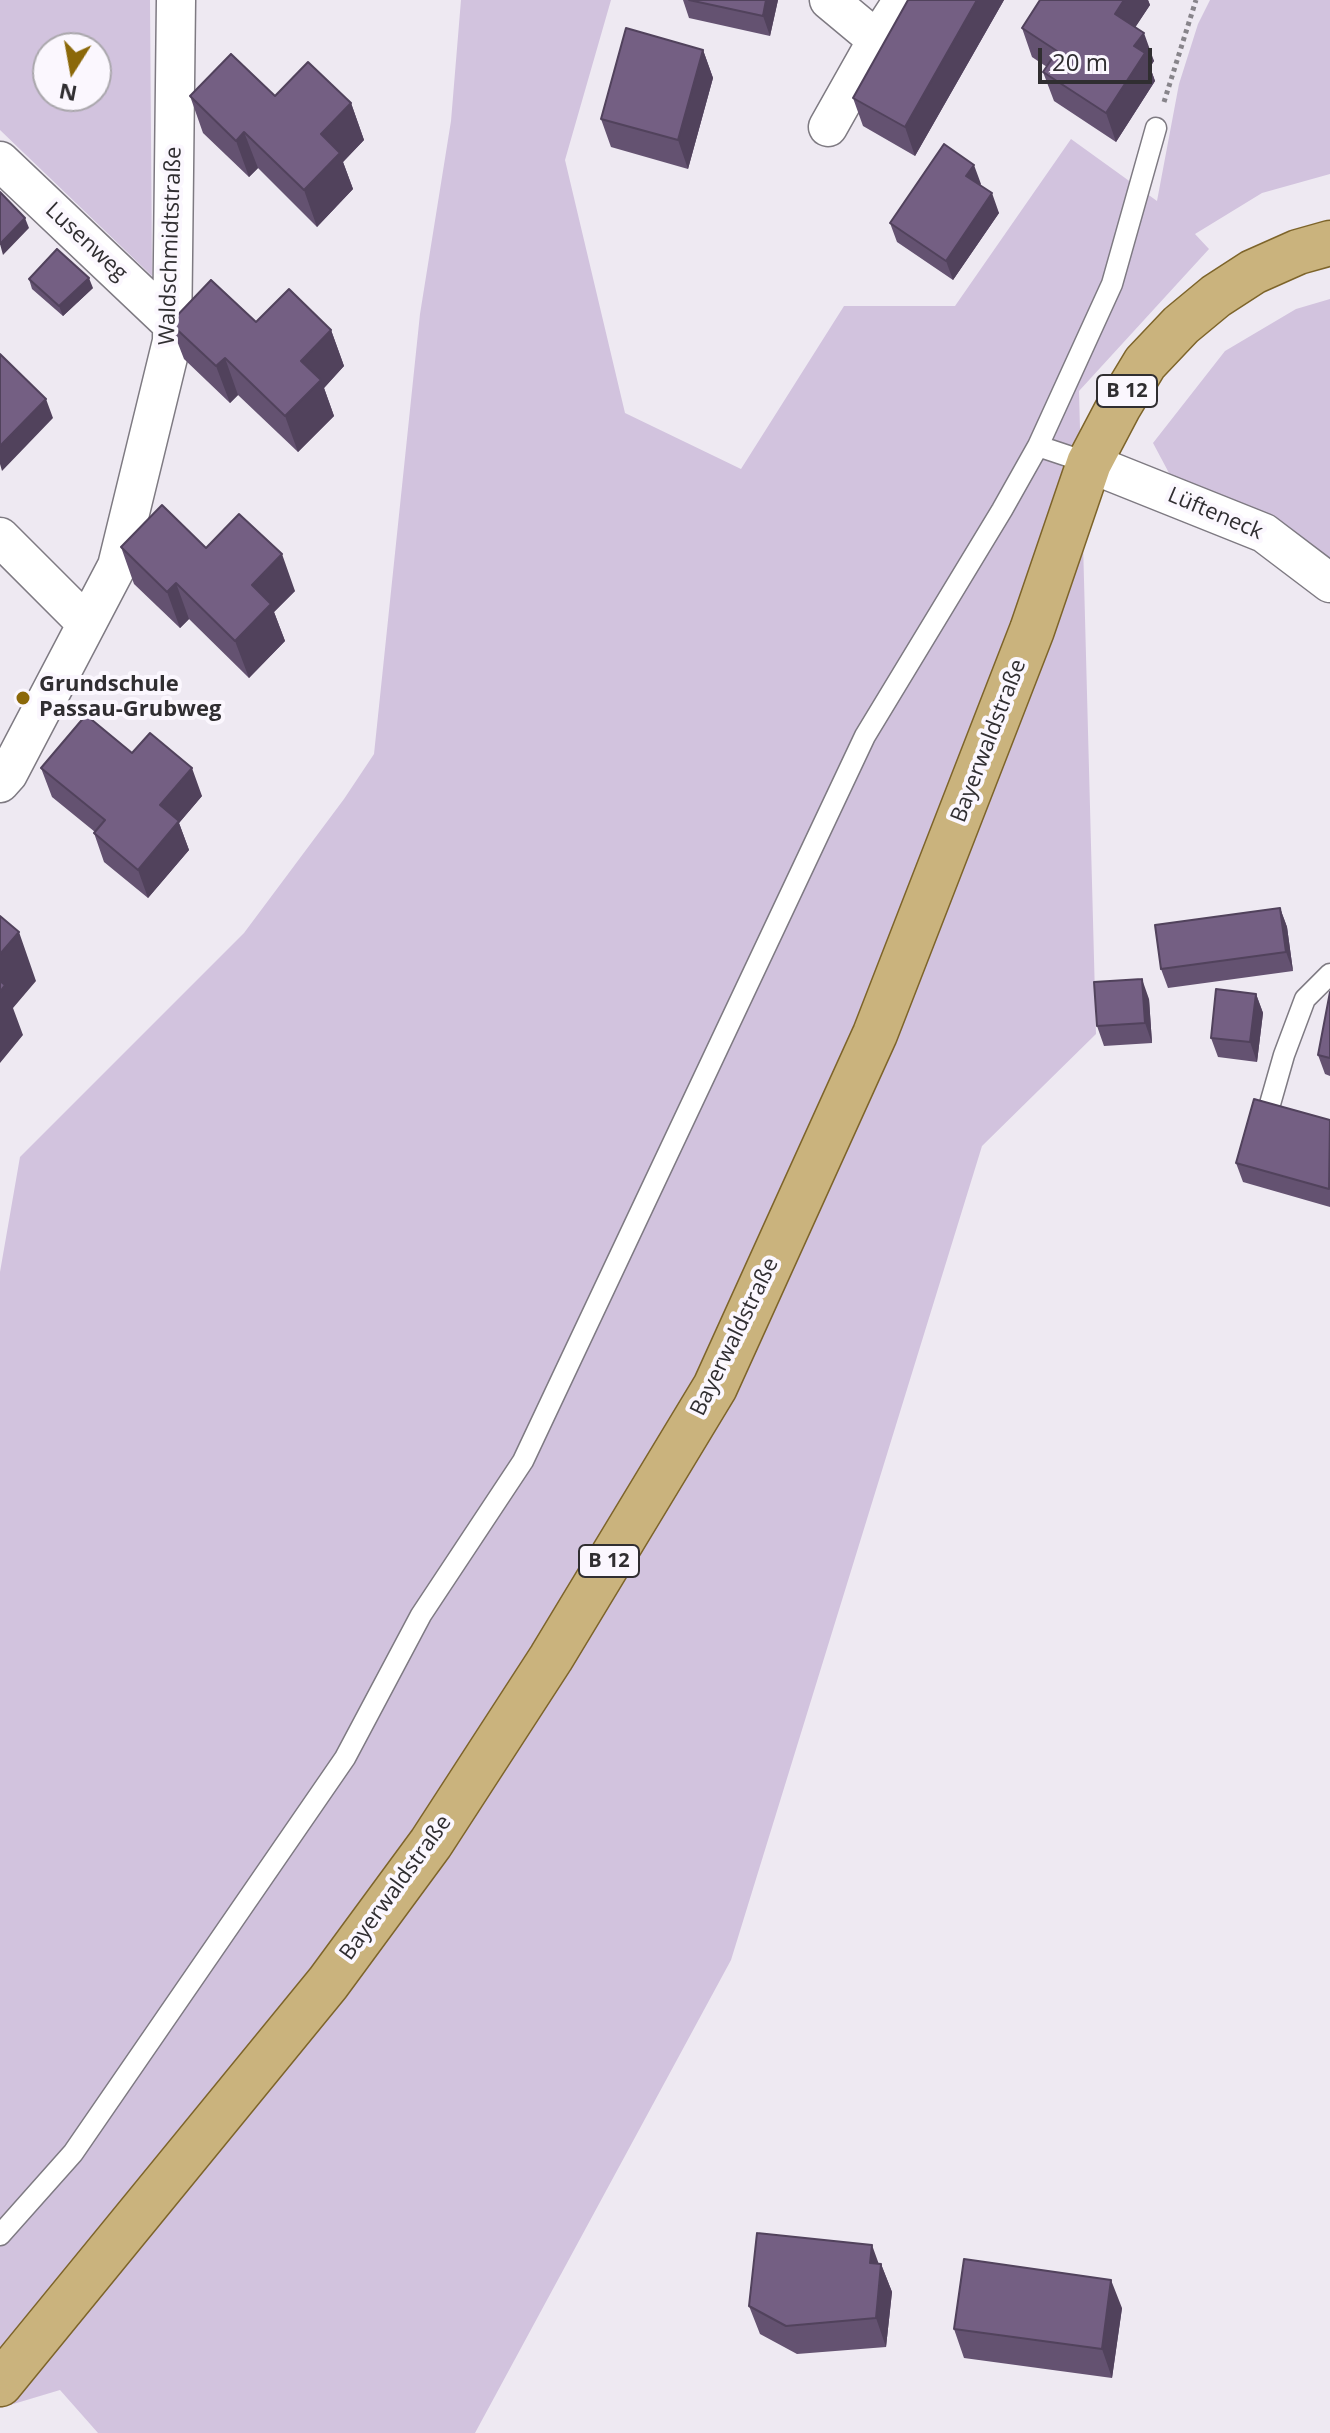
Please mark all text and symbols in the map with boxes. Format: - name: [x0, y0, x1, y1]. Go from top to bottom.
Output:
- north arrow: [32, 32, 112, 112]
- scale bar: [1042, 32, 1156, 82]
- text: 20 m: [1052, 45, 1108, 78]
- text: N: [56, 77, 79, 110]
- street label: Waldschmidtstraße: [154, 146, 188, 346]
- street label: Lusenweg: [39, 197, 133, 287]
- road number: B 12: [1097, 375, 1157, 407]
- street label: Lüfteneck: [1164, 482, 1266, 546]
- street label: Bayerwaldstraße: [946, 656, 1032, 826]
- place label: Grundschule Passau-Grubweg: [39, 672, 221, 724]
- marker: Grundschule Passau-Grubweg: [14, 689, 32, 707]
- street label: Bayerwaldstraße: [685, 1254, 785, 1420]
- road number: B 12: [579, 1545, 639, 1577]
- street label: Bayerwaldstraße: [335, 1810, 457, 1966]

